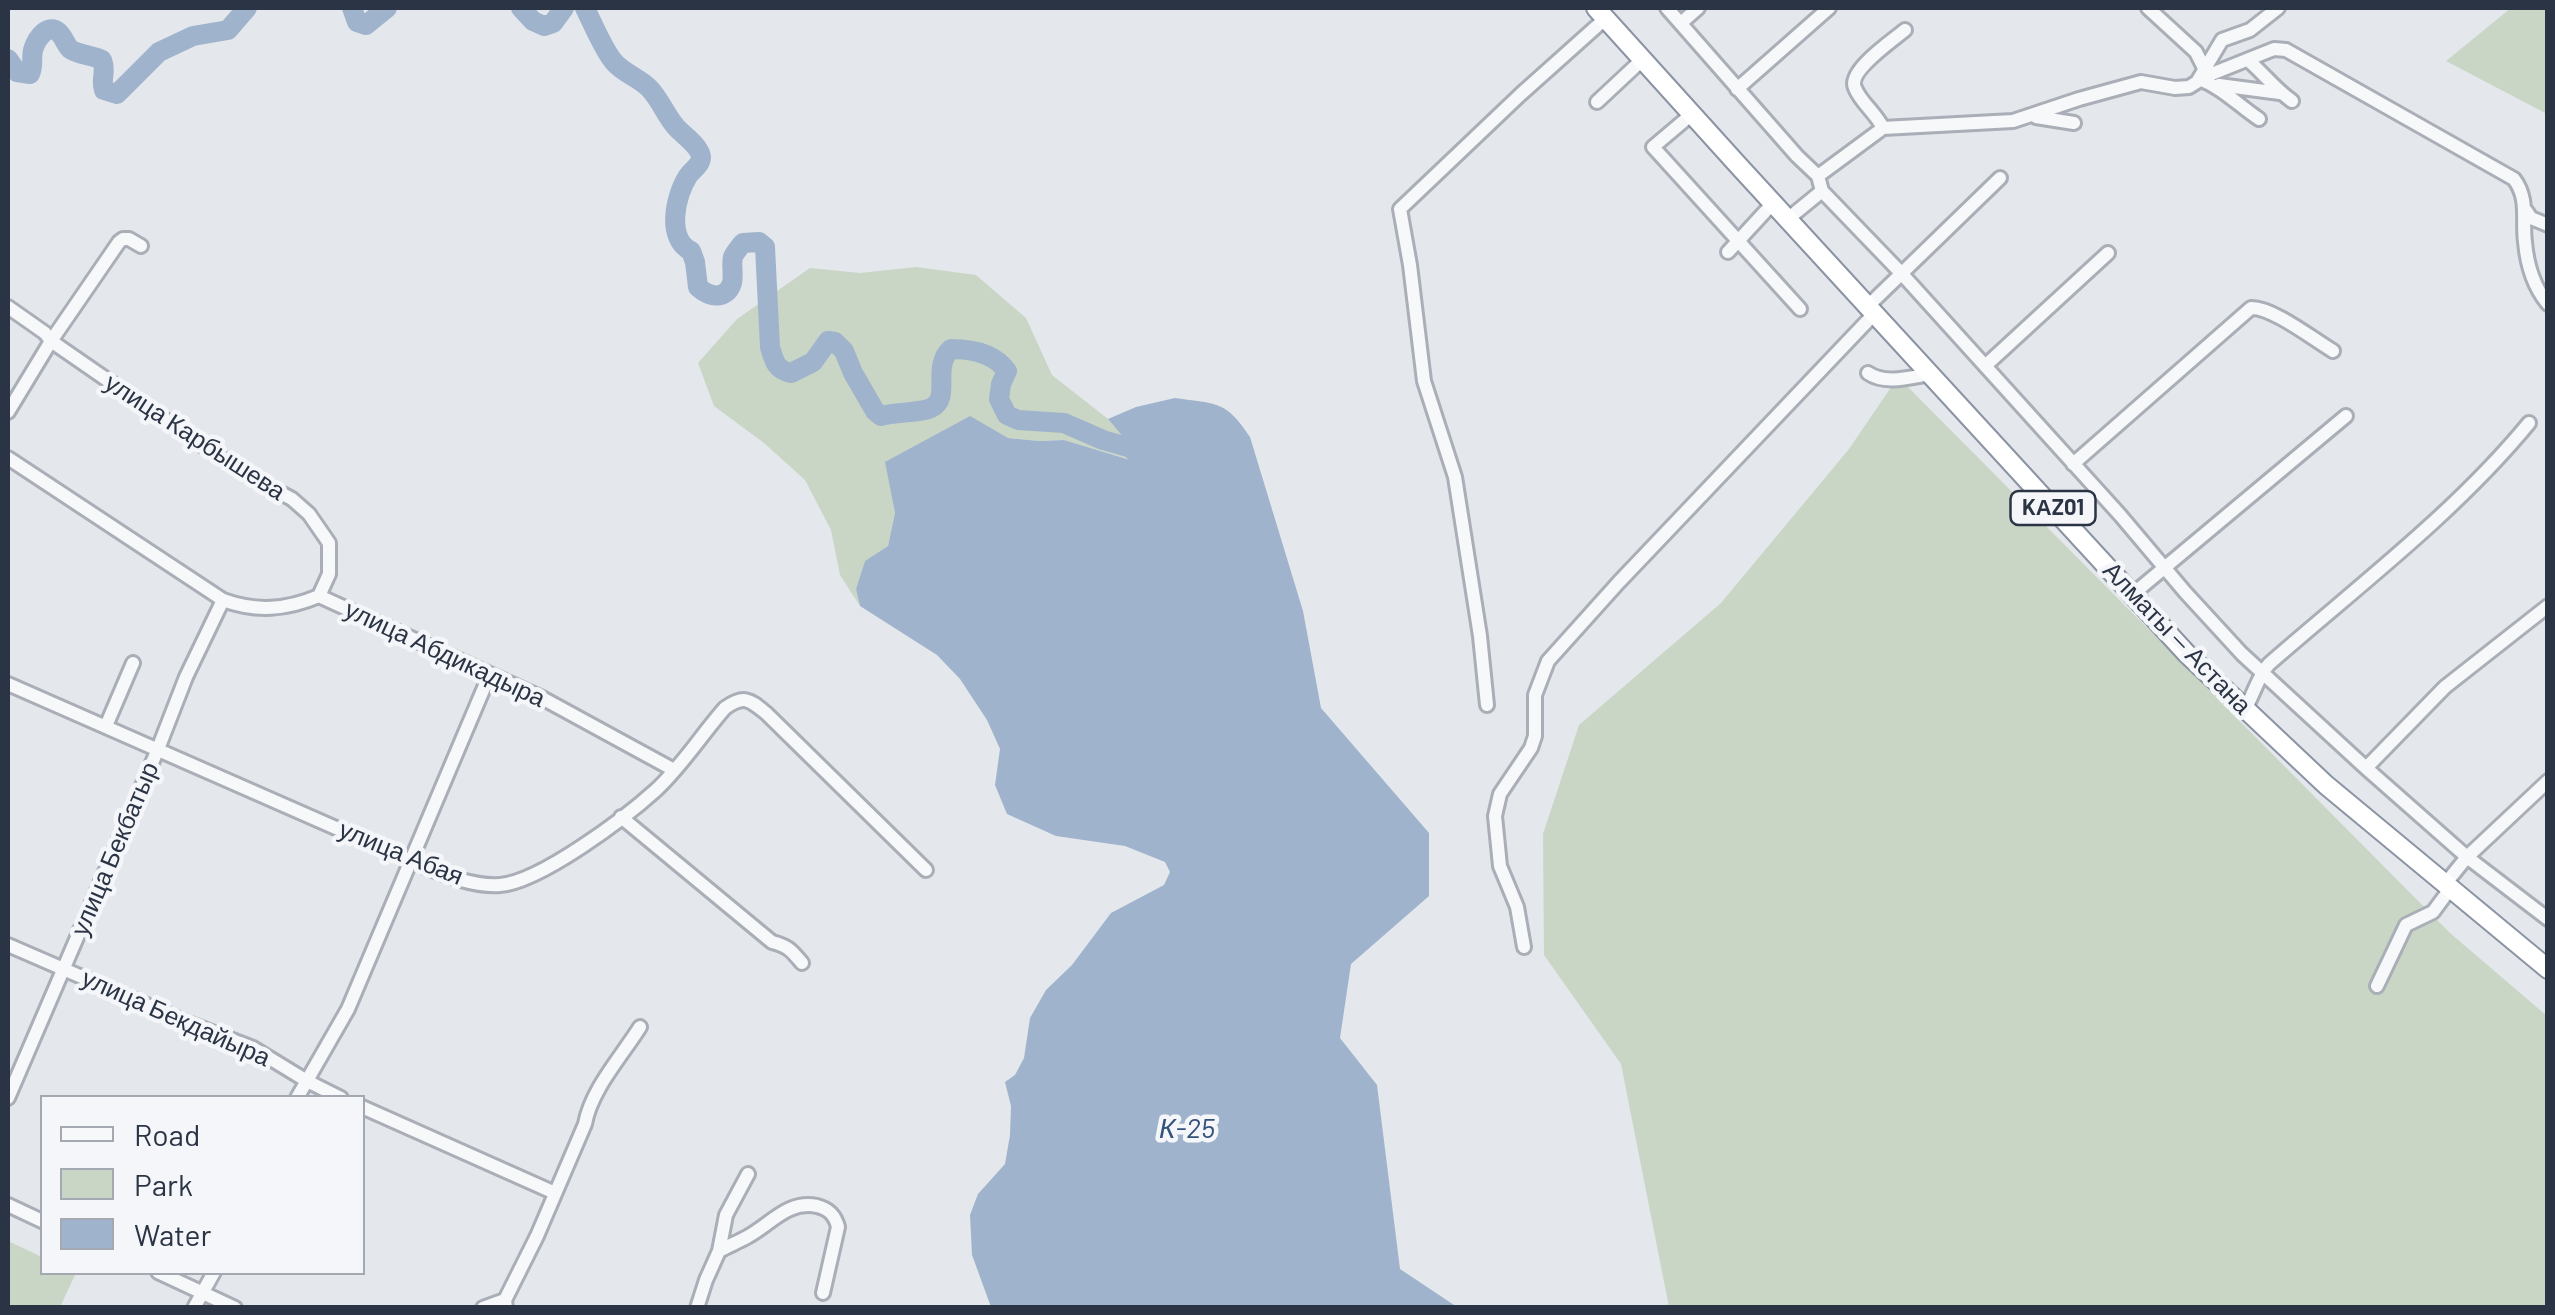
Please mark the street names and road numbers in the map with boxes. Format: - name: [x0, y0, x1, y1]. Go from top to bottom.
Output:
- street label: улица Карбышева: [99, 367, 291, 507]
- road number: KАZ01: [2010, 491, 2096, 525]
- street label: Алматы — Астана: [2097, 556, 2257, 720]
- street label: улица Абдикадыра: [340, 594, 550, 714]
- street label: улица Бекбатыр: [65, 758, 165, 940]
- street label: улица Абая: [334, 814, 468, 892]
- street label: улица Бекдайыра: [77, 963, 275, 1073]

